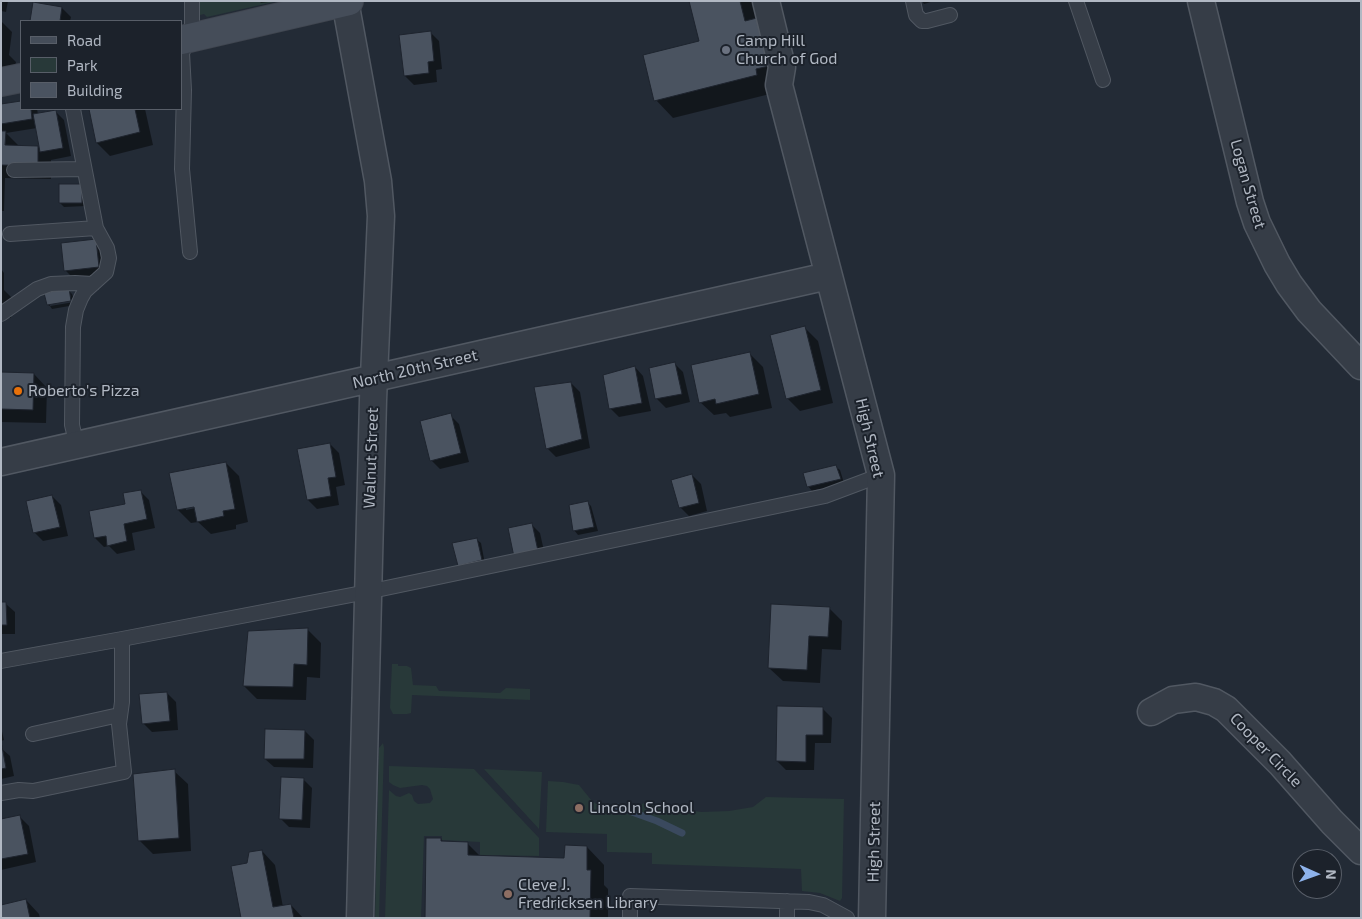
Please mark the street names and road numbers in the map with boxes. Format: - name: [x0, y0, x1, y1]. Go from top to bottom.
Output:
- street label: Logan Street: [1226, 137, 1270, 231]
- street label: North 20th Street: [351, 345, 479, 393]
- street label: High Street: [852, 396, 888, 480]
- street label: Walnut Street: [360, 407, 382, 509]
- street label: Cooper Circle: [1226, 709, 1306, 791]
- street label: High Street: [864, 801, 884, 883]

